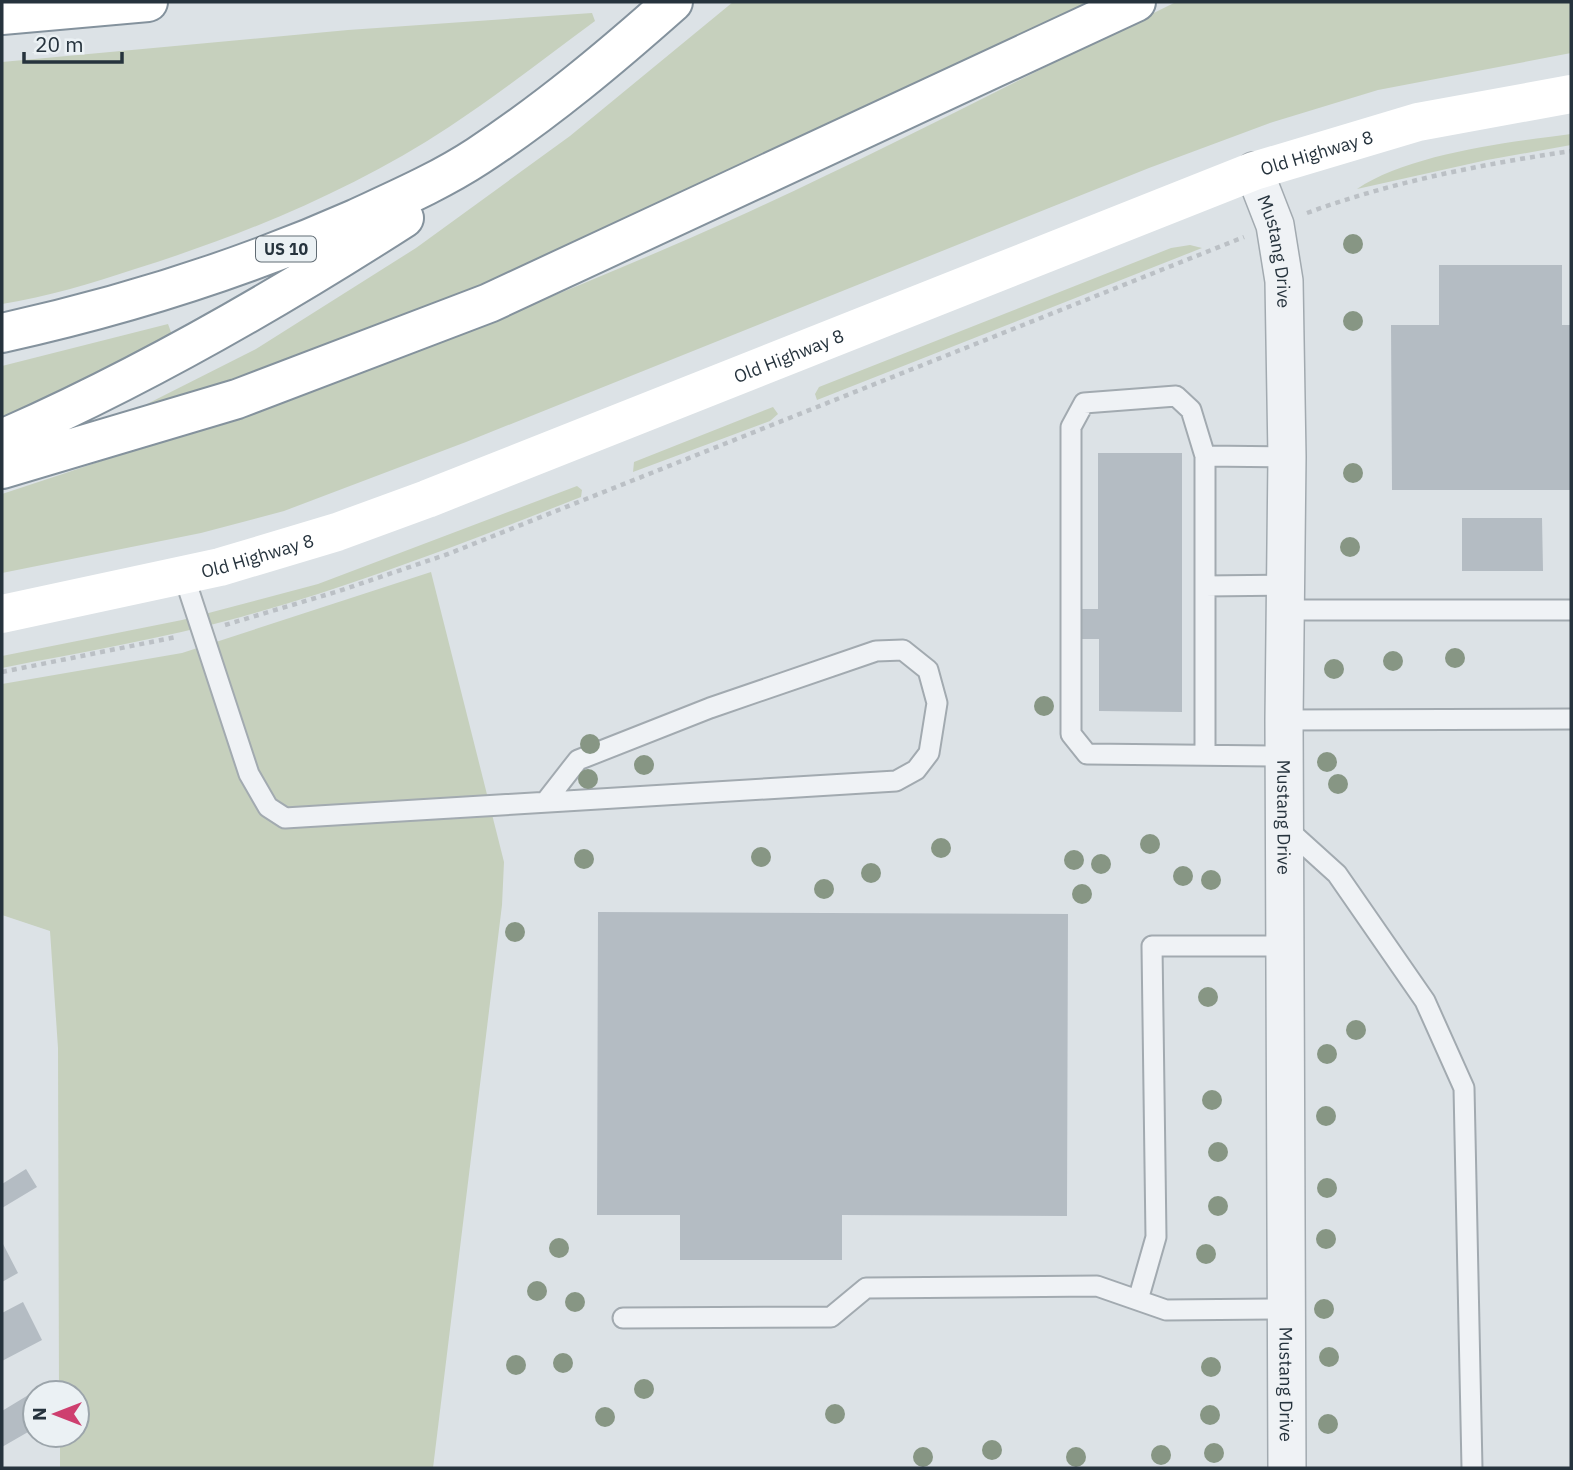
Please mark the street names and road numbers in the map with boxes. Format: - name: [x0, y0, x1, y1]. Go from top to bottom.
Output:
- street label: Old Highway 8: [1257, 125, 1376, 180]
- street label: Mustang Drive: [1253, 191, 1296, 308]
- road number: US 10: [256, 236, 316, 262]
- street label: Old Highway 8: [730, 323, 847, 388]
- street label: Old Highway 8: [199, 528, 316, 582]
- street label: Mustang Drive: [1273, 760, 1296, 875]
- street label: Mustang Drive: [1275, 1327, 1298, 1442]

